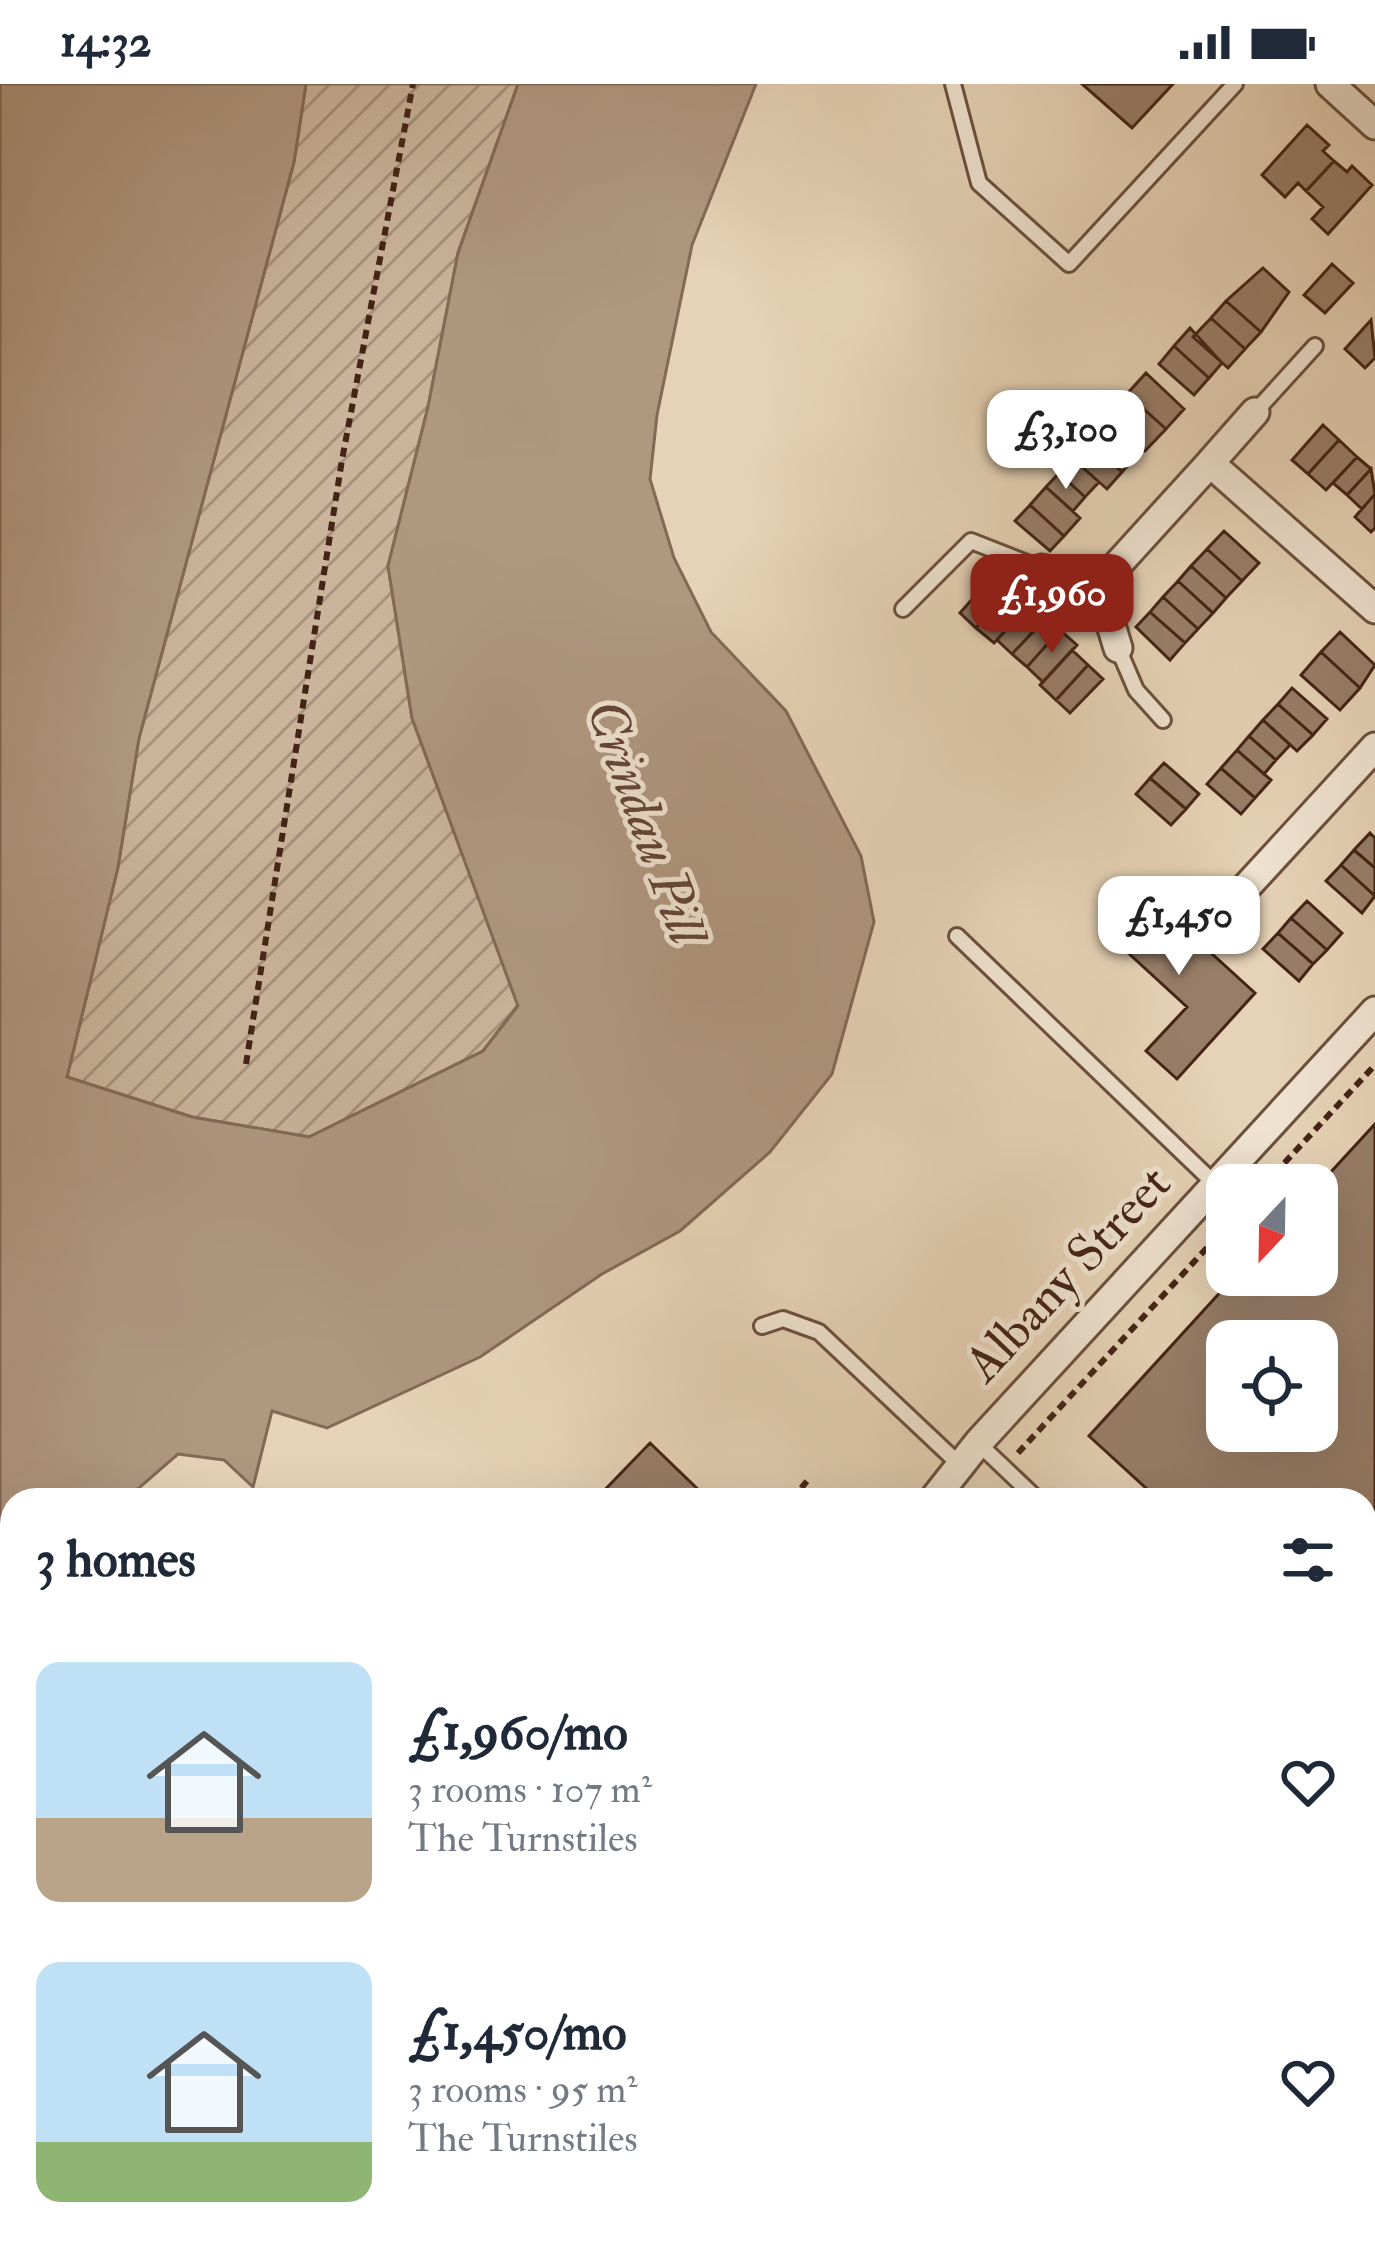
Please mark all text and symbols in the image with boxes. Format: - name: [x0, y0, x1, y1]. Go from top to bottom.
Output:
- text: 14:32: [60, 14, 152, 70]
- pin: £3,100: [968, 390, 1164, 492]
- text: £3,100: [1014, 404, 1118, 453]
- pin: £1,960: [954, 554, 1150, 656]
- text: £1,960: [997, 568, 1107, 617]
- water label: Crindau Pill: [570, 690, 723, 958]
- pin: £1,450: [1081, 876, 1277, 978]
- text: £1,450: [1125, 890, 1233, 939]
- street label: Albany Street: [951, 1152, 1185, 1396]
- north arrow: [1206, 1164, 1338, 1296]
- map controls: [1206, 1164, 1338, 1452]
- button: locate: [1206, 1320, 1338, 1452]
- icon: filters: [1275, 1527, 1341, 1593]
- text: 3 homes: [36, 1528, 196, 1592]
- text: £1,960/mo: [408, 1701, 628, 1765]
- icon: home: [132, 1710, 276, 1854]
- icon: heart: [1275, 1749, 1341, 1815]
- text: 3 rooms · 107 m²: [408, 1765, 652, 1814]
- text: The Turnstiles: [408, 1814, 638, 1863]
- text: £1,450/mo: [408, 2001, 627, 2065]
- icon: home: [132, 2010, 276, 2154]
- icon: heart: [1275, 2049, 1341, 2115]
- text: 3 rooms · 95 m²: [408, 2065, 637, 2114]
- text: The Turnstiles: [408, 2114, 638, 2163]

